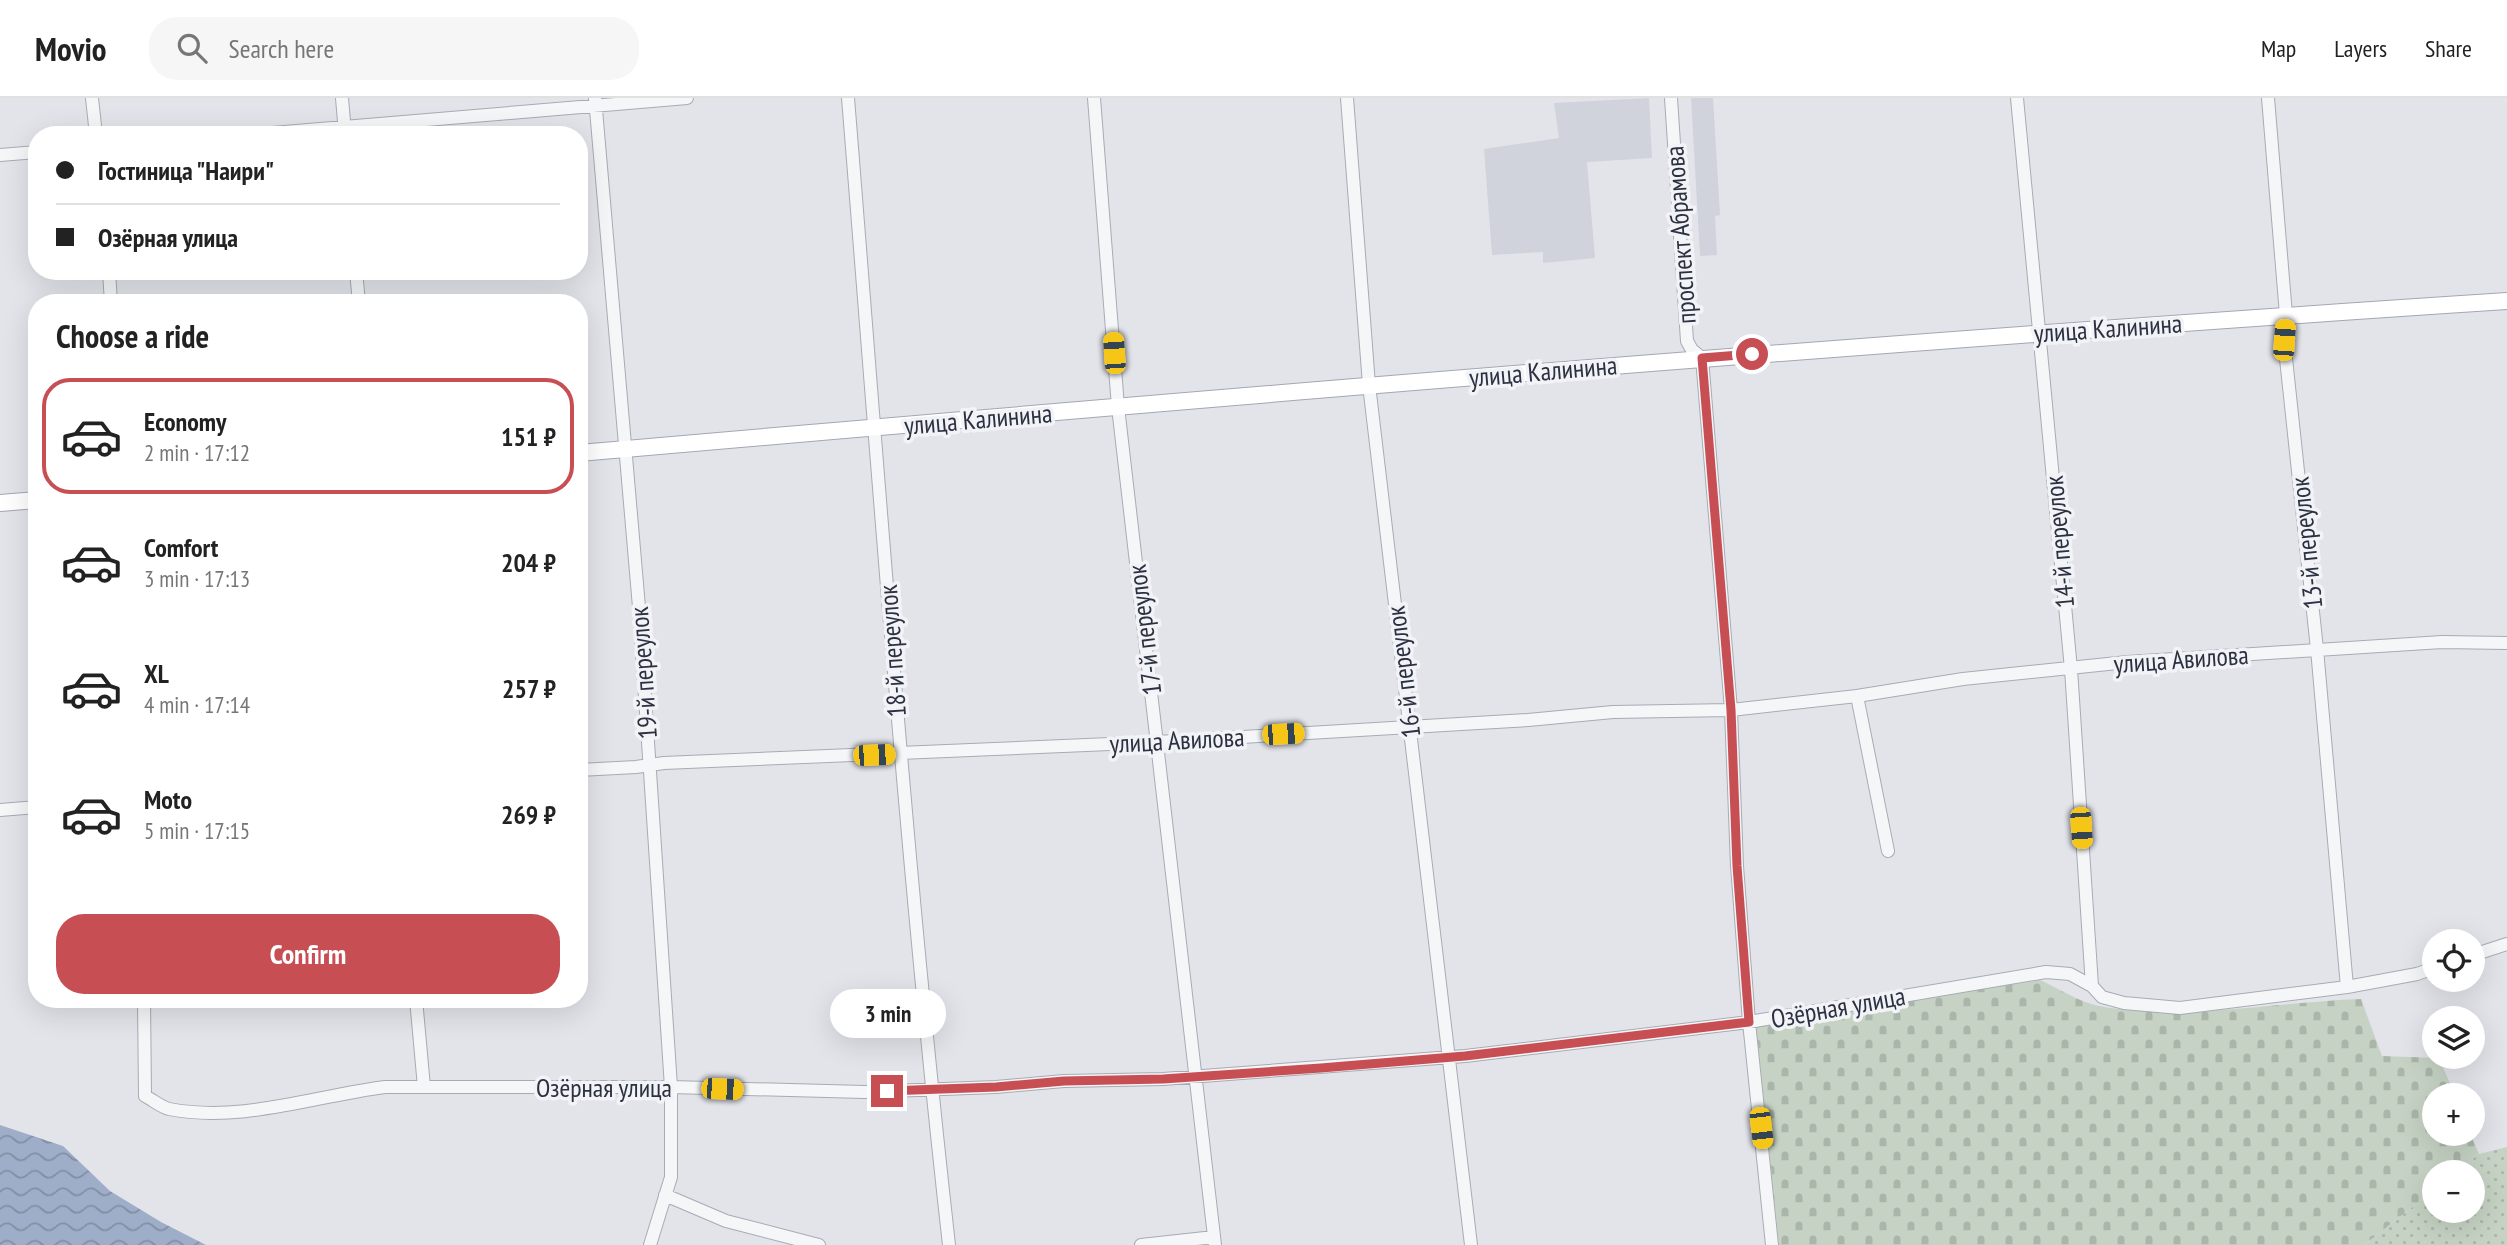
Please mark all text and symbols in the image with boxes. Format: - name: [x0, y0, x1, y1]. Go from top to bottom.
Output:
- search box: [149, 17, 639, 80]
- text: Movio: [35, 27, 107, 70]
- icon: search: [173, 29, 211, 67]
- text: Search here: [229, 32, 334, 65]
- text: Map: [2261, 33, 2296, 64]
- text: Layers: [2334, 33, 2387, 64]
- text: Share: [2425, 33, 2472, 64]
- street label: проспект Абрамова: [1657, 145, 1703, 325]
- text: Гостиница "Наири": [98, 154, 274, 187]
- text: Озёрная улица: [98, 221, 238, 254]
- street label: улица Калинина: [2033, 306, 2183, 350]
- text: Choose a ride: [56, 315, 209, 357]
- car: [2273, 318, 2296, 362]
- car: [1103, 331, 1126, 375]
- route start: [1736, 338, 1768, 370]
- street label: улица Калинина: [1468, 348, 1618, 394]
- street label: улица Калинина: [903, 396, 1053, 442]
- icon: car: [60, 405, 123, 468]
- text: Economy: [144, 405, 226, 438]
- text: 151 ₽: [501, 420, 556, 453]
- text: 2 min · 17:12: [144, 438, 250, 467]
- street label: 14-й переулок: [2037, 474, 2081, 610]
- street label: 13-й переулок: [2283, 475, 2329, 611]
- icon: car: [60, 531, 123, 594]
- text: Comfort: [144, 531, 218, 564]
- text: 204 ₽: [501, 546, 556, 579]
- street label: 17-й переулок: [1120, 563, 1168, 697]
- text: 3 min · 17:13: [144, 564, 250, 593]
- street label: 18-й переулок: [871, 584, 913, 718]
- street label: 16-й переулок: [1379, 604, 1427, 740]
- street label: 19-й переулок: [622, 606, 664, 740]
- street label: улица Авилова: [2112, 638, 2250, 680]
- icon: car: [60, 657, 123, 720]
- text: XL: [144, 657, 169, 690]
- text: 257 ₽: [502, 672, 556, 705]
- text: 4 min · 17:14: [144, 690, 250, 719]
- street label: улица Авилова: [1109, 720, 1245, 760]
- car: [1262, 722, 1305, 746]
- car: [853, 744, 896, 766]
- icon: car: [60, 783, 123, 846]
- text: Moto: [144, 783, 192, 816]
- text: 269 ₽: [501, 798, 556, 831]
- car: [2070, 806, 2093, 850]
- text: 5 min · 17:15: [144, 816, 250, 845]
- button: Confirm: [56, 914, 560, 994]
- map controls: [2422, 929, 2485, 1223]
- button: locate: [2422, 929, 2485, 992]
- street label: Озёрная улица: [1768, 979, 1908, 1035]
- callout: 3 min: [829, 990, 945, 1038]
- text: 3 min: [865, 999, 911, 1028]
- button: layers: [2422, 1006, 2485, 1069]
- street label: Озёрная улица: [536, 1071, 672, 1104]
- route end: [871, 1075, 903, 1107]
- car: [701, 1078, 744, 1100]
- button: +: [2422, 1083, 2485, 1146]
- car: [1749, 1106, 1774, 1150]
- button: −: [2422, 1160, 2485, 1223]

